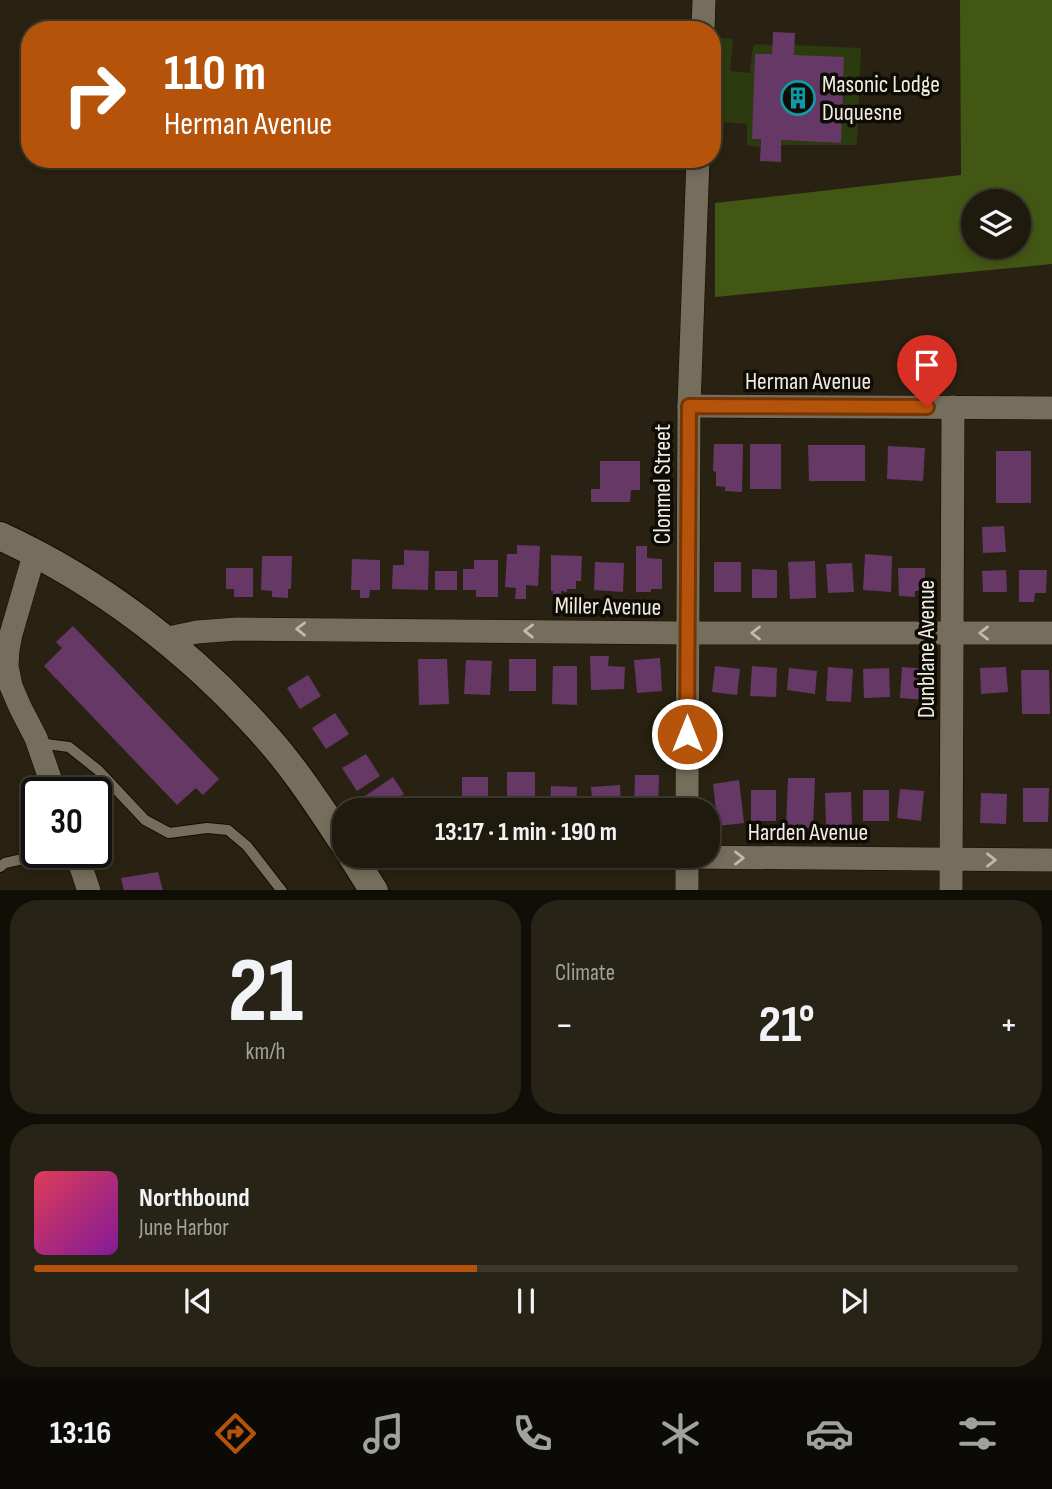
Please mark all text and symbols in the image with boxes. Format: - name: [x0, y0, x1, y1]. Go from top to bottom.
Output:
- text: 110 m: [164, 45, 266, 104]
- icon: right: [49, 49, 140, 140]
- place label: Masonic Lodge Duquesne: [822, 70, 940, 127]
- building icon: Masonic Lodge Duquesne: [779, 79, 817, 117]
- text: Herman Avenue: [164, 105, 332, 144]
- map controls: [961, 189, 1031, 259]
- button: layers: [961, 189, 1031, 259]
- pin: [897, 335, 957, 407]
- icon: arrive: [908, 346, 946, 384]
- street label: Herman Avenue: [745, 367, 871, 396]
- street label: Clonmel Street: [648, 424, 677, 544]
- street label: Dunblane Avenue: [912, 580, 941, 718]
- street label: Miller Avenue: [554, 591, 662, 622]
- one-way arrow: [296, 621, 306, 637]
- one-way arrow: [523, 623, 534, 639]
- one-way arrow: [751, 625, 761, 641]
- one-way arrow: [978, 625, 989, 641]
- position arrow: [650, 697, 724, 771]
- speed limit sign: 30: [21, 777, 112, 868]
- text: 13:17 · 1 min · 190 m: [435, 817, 617, 848]
- street label: Harden Avenue: [748, 818, 868, 847]
- one-way arrow: [734, 850, 745, 865]
- one-way arrow: [986, 852, 997, 867]
- text: 21: [228, 938, 303, 1047]
- text: Climate: [555, 959, 615, 987]
- text: 21°: [758, 994, 815, 1057]
- text: −: [555, 1003, 574, 1048]
- text: +: [999, 1003, 1018, 1048]
- text: km/h: [246, 1038, 285, 1066]
- text: Northbound: [139, 1183, 250, 1214]
- text: June Harbor: [139, 1214, 229, 1242]
- icon: previous: [179, 1282, 217, 1320]
- icon: pause: [507, 1282, 545, 1320]
- icon: next: [835, 1282, 873, 1320]
- icon: directions: [211, 1409, 260, 1458]
- icon: music: [359, 1409, 408, 1458]
- icon: phone: [508, 1409, 557, 1458]
- icon: climate: [656, 1409, 705, 1458]
- icon: car: [805, 1409, 854, 1458]
- icon: filters: [953, 1409, 1002, 1458]
- text: 13:16: [50, 1414, 111, 1453]

